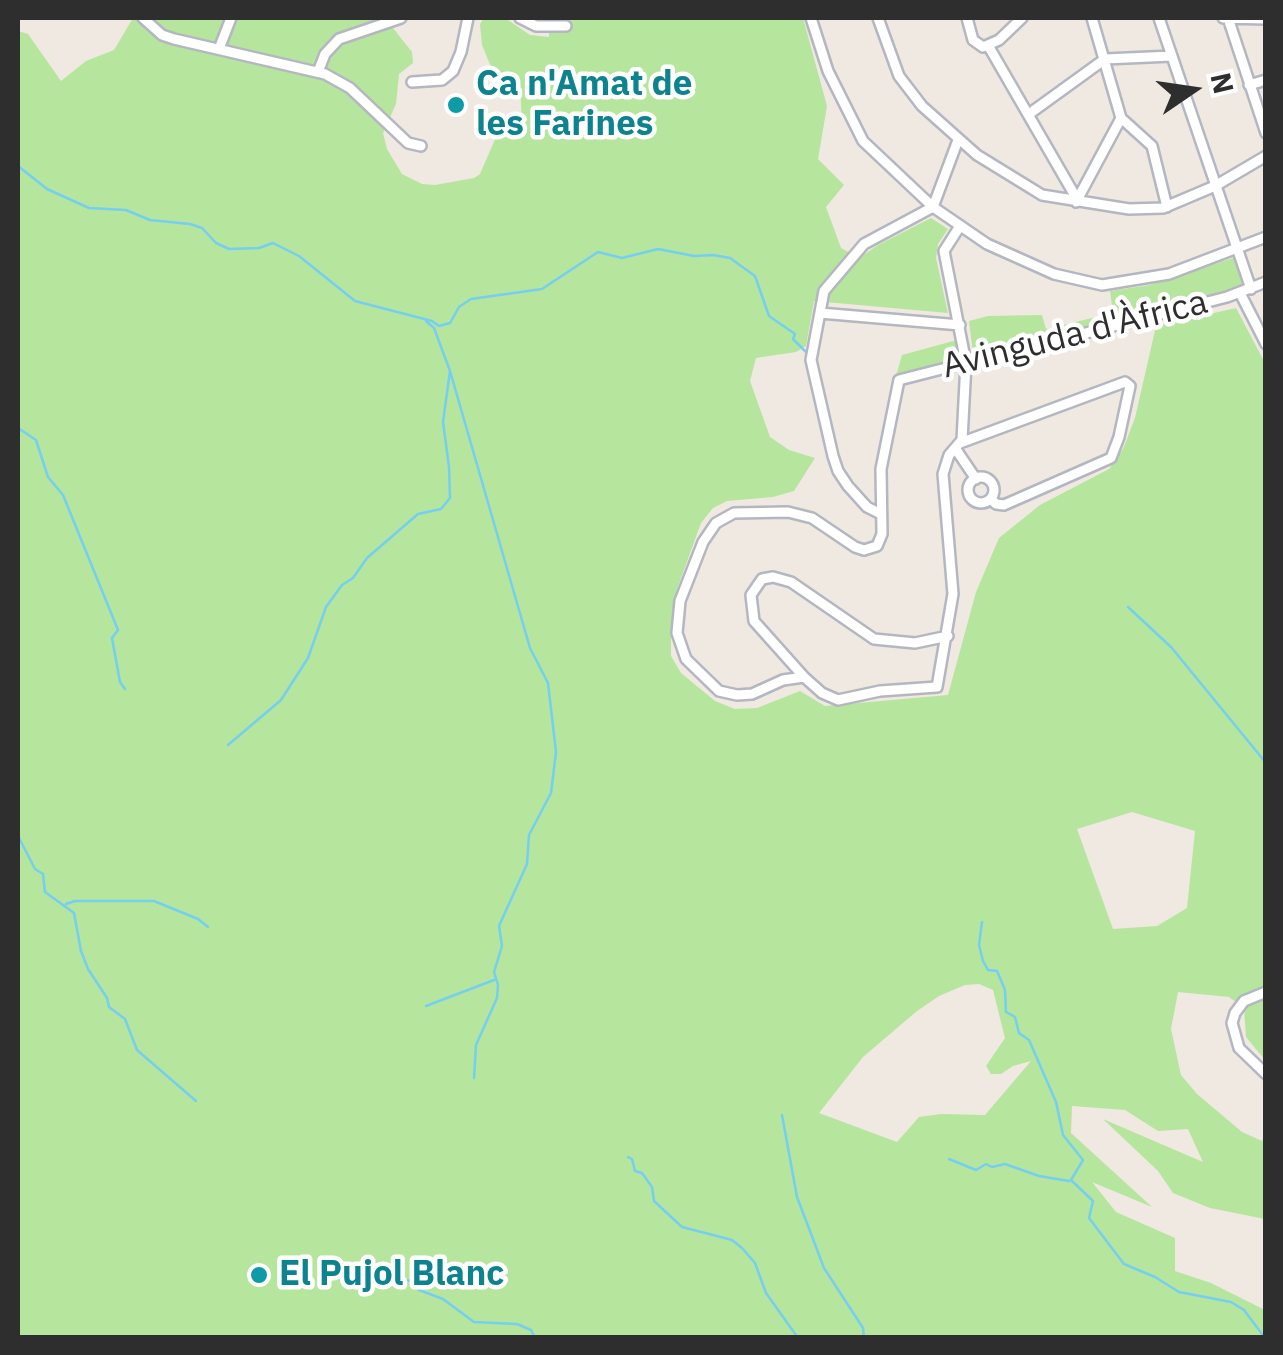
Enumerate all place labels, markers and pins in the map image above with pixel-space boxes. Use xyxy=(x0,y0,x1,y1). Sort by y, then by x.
place label: Ca n'Amat de les Farines xyxy=(476,64,693,146)
marker: Ca n'Amat de les Farines xyxy=(445,94,467,116)
place label: El Pujol Blanc xyxy=(279,1254,504,1296)
marker: El Pujol Blanc xyxy=(248,1264,270,1286)

